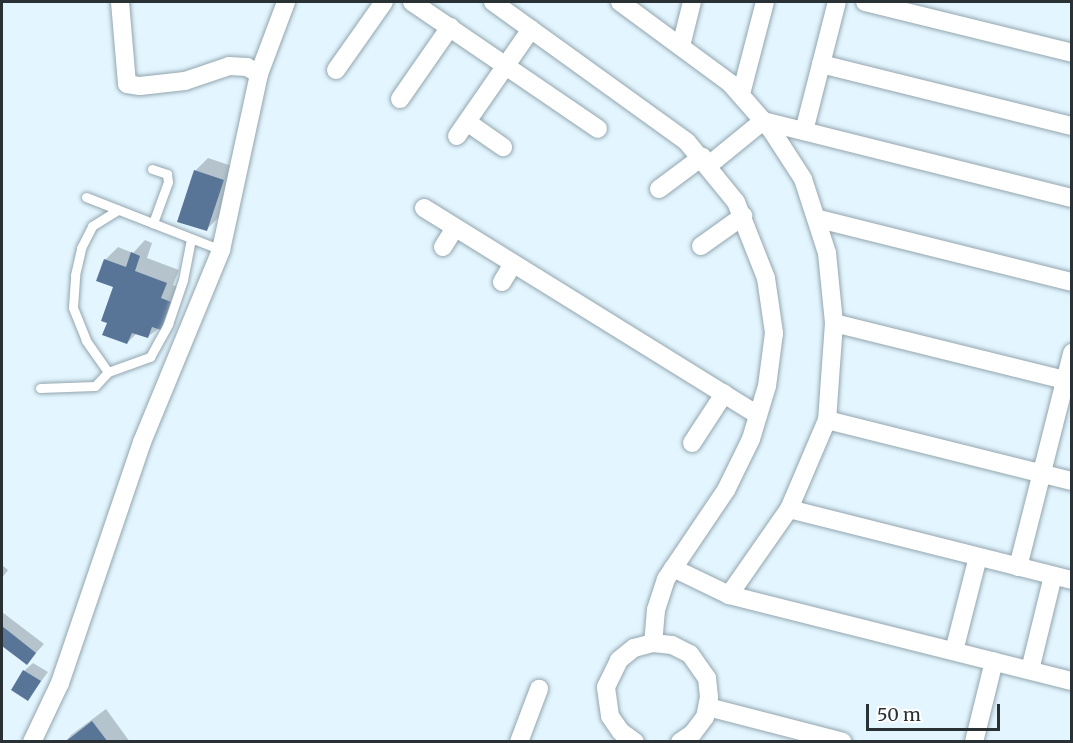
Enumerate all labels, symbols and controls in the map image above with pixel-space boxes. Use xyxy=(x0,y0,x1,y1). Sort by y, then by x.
scale bar xyxy=(869,692,1002,730)
text: 50 m xyxy=(877,703,921,726)

